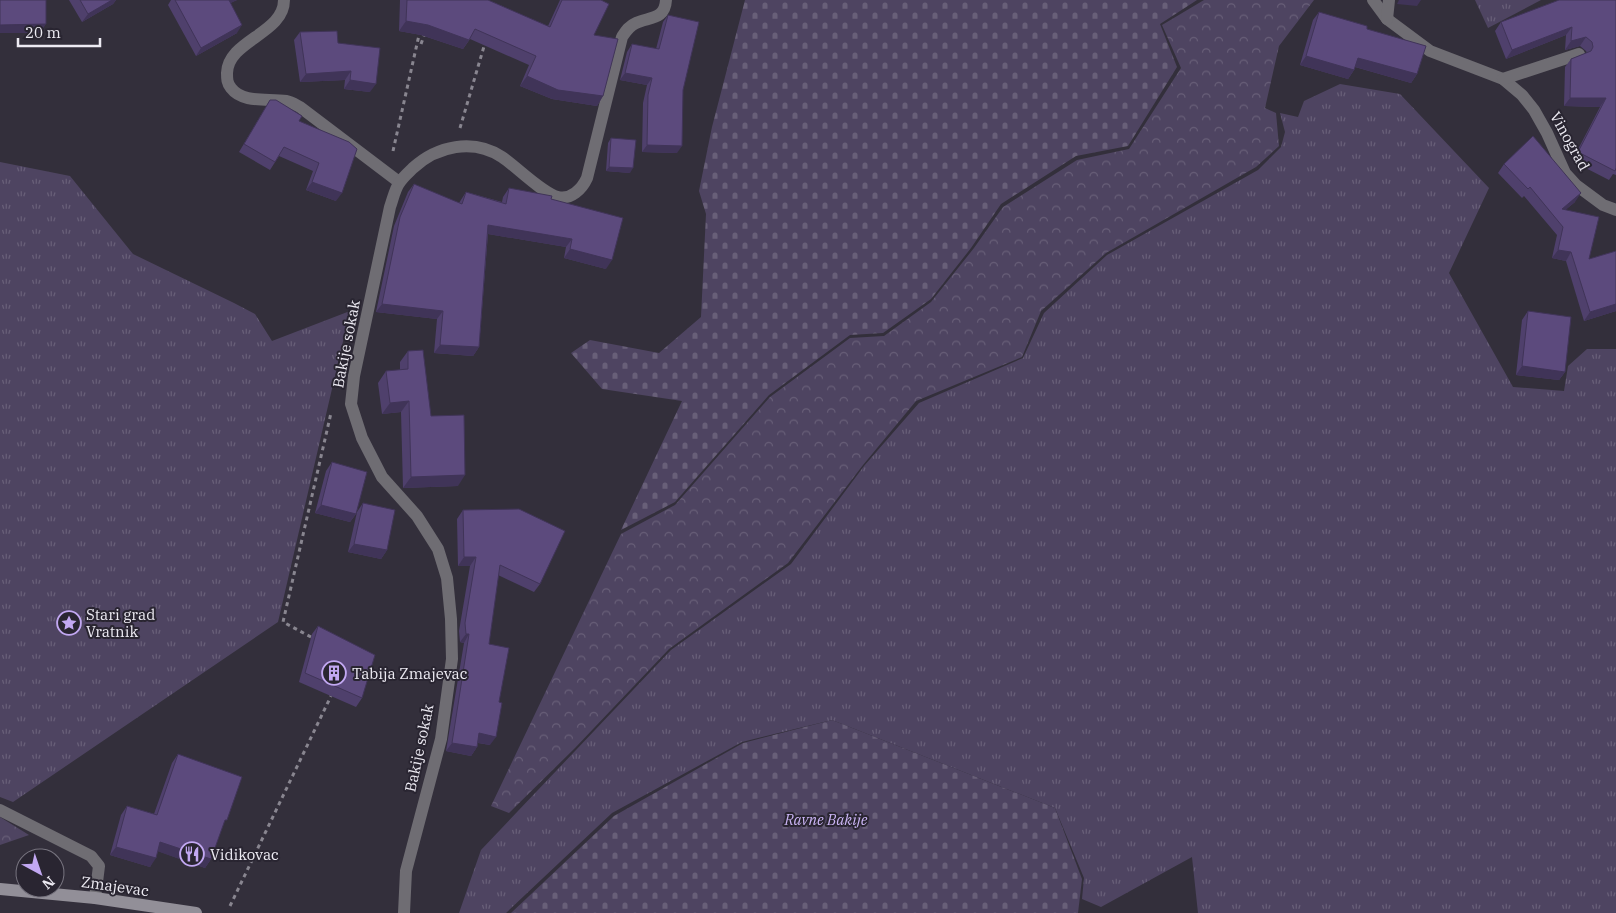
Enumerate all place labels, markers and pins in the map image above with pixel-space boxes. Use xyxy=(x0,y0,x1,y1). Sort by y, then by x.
place label: Stari grad Vratnik xyxy=(86,605,155,641)
place icon: Stari grad Vratnik xyxy=(56,610,82,636)
building icon: Tabija Zmajevac xyxy=(321,660,347,686)
place label: Tabija Zmajevac xyxy=(352,664,468,683)
restaurant icon: Vidikovac xyxy=(179,841,205,867)
place label: Vidikovac xyxy=(210,845,279,864)

